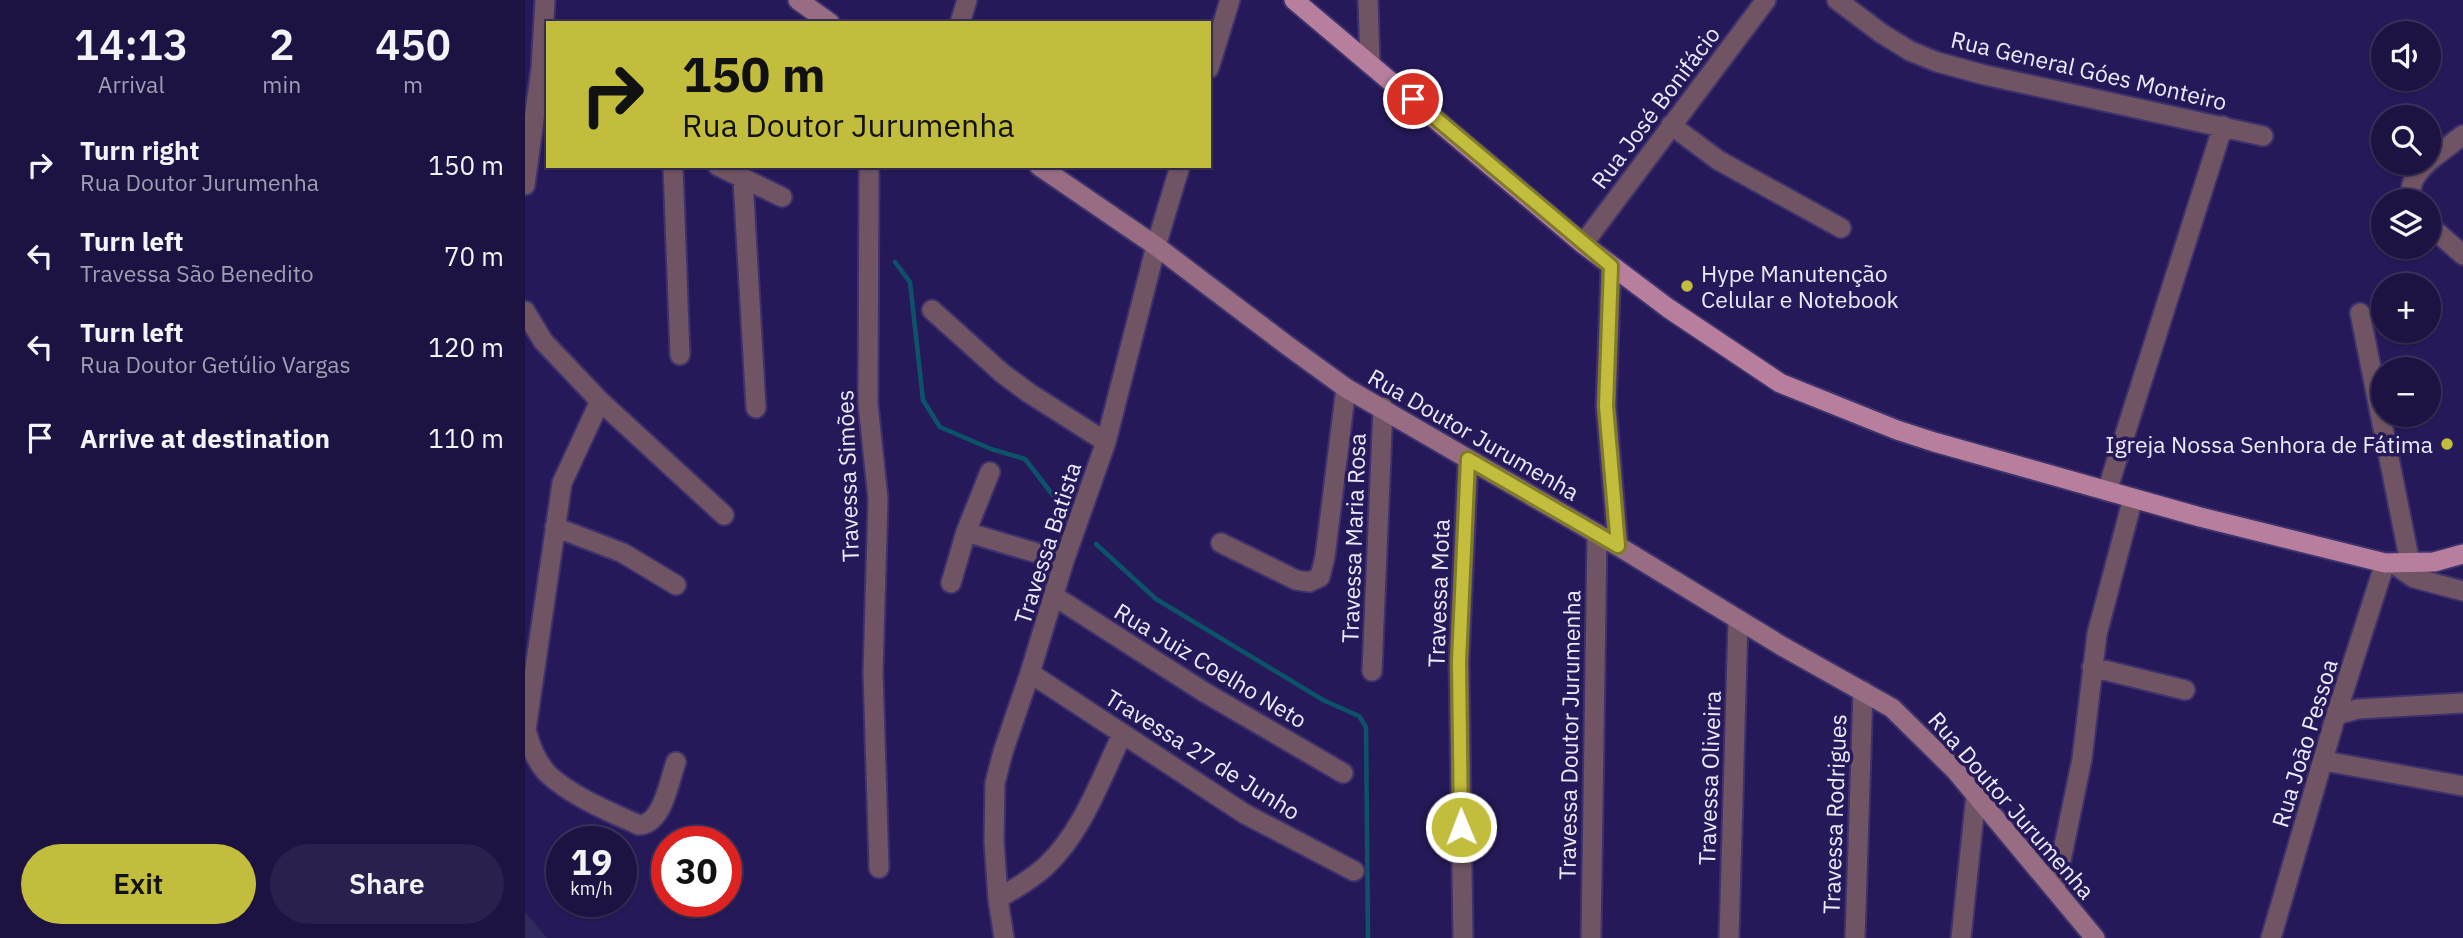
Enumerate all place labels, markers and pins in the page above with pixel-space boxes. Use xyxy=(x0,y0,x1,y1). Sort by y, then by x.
pin xyxy=(1383,69,1443,129)
place label: Hype Manutenção Celular e Notebook xyxy=(1701,258,1899,314)
marker: Hype Manutenção Celular e Notebook xyxy=(1679,278,1695,294)
place label: Igreja Nossa Senhora de Fátima xyxy=(2105,429,2433,459)
marker: Igreja Nossa Senhora de Fátima xyxy=(2439,436,2455,452)

